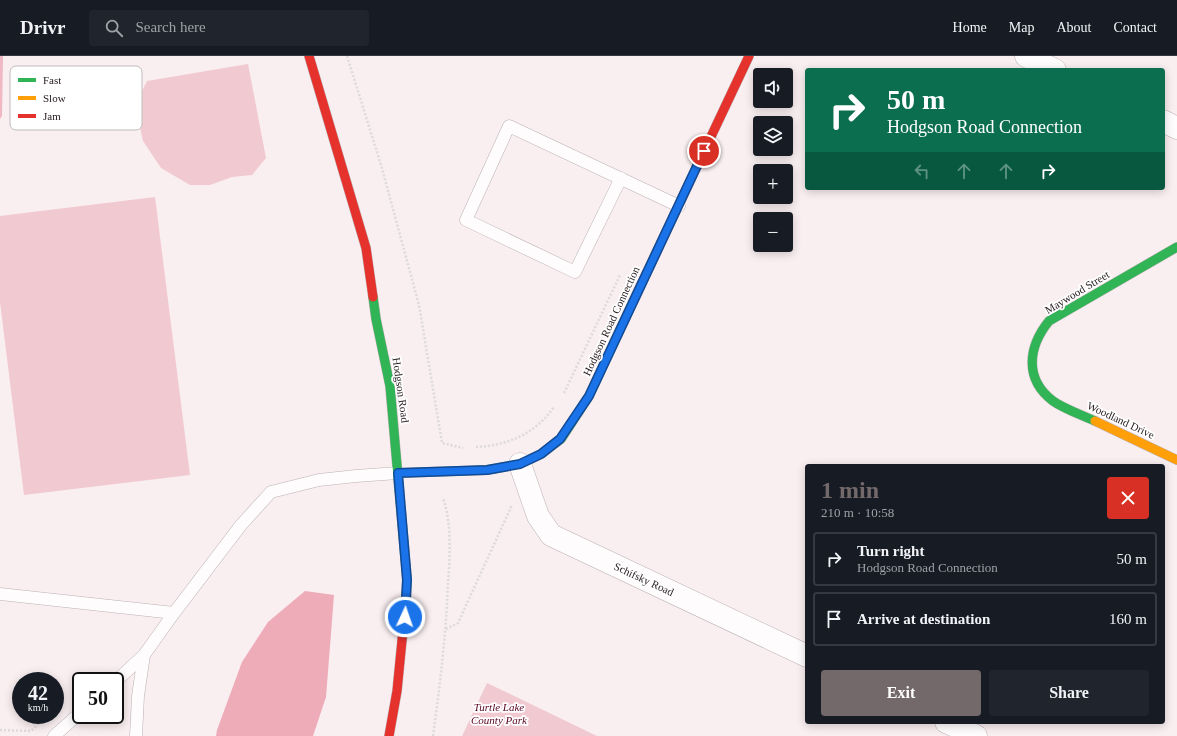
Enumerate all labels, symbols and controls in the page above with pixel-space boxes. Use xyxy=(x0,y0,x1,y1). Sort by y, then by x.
search box xyxy=(89,10,369,46)
text: Drivr xyxy=(20,17,65,38)
icon: search xyxy=(103,17,125,39)
text: Search here xyxy=(135,19,206,35)
text: Home xyxy=(953,20,987,35)
text: Map xyxy=(1009,20,1034,35)
text: About xyxy=(1056,20,1091,35)
text: Contact xyxy=(1113,20,1157,35)
legend xyxy=(10,66,142,130)
map controls xyxy=(753,68,793,252)
button: sound xyxy=(753,68,793,108)
text: Fast xyxy=(43,74,61,86)
icon: right xyxy=(821,84,873,136)
text: 50 m xyxy=(887,84,945,115)
text: Slow xyxy=(43,92,66,104)
text: Jam xyxy=(43,110,61,122)
button: layers xyxy=(753,116,793,156)
text: Hodgson Road Connection xyxy=(887,117,1082,137)
pin xyxy=(687,134,721,168)
icon: arrive xyxy=(693,140,715,162)
icon: left xyxy=(911,160,933,182)
icon: ahead xyxy=(953,160,975,182)
icon: ahead xyxy=(995,160,1017,182)
icon: right xyxy=(1037,160,1059,182)
button: + xyxy=(753,164,793,204)
button: − xyxy=(753,212,793,252)
street label: Hodgson Road Connection xyxy=(580,264,642,378)
street label: Maywood Street xyxy=(1043,268,1111,316)
street label: Hodgson Road xyxy=(390,357,412,424)
street label: Woodland Drive xyxy=(1085,399,1157,441)
text: 1 min xyxy=(821,477,879,503)
button: close xyxy=(1107,477,1149,519)
text: 210 m · 10:58 xyxy=(821,505,894,520)
text: Turn right xyxy=(857,543,924,559)
icon: right xyxy=(823,548,845,570)
text: 50 m xyxy=(1117,551,1147,567)
street label: Schifsky Road xyxy=(612,560,676,598)
text: Hodgson Road Connection xyxy=(857,560,998,575)
position arrow xyxy=(384,596,426,638)
icon: arrive xyxy=(823,608,845,630)
text: Arrive at destination xyxy=(857,611,990,627)
text: 160 m xyxy=(1109,611,1147,627)
button: Exit xyxy=(821,670,981,716)
button: Share xyxy=(989,670,1149,716)
speed limit sign: 50 xyxy=(72,672,124,724)
text: 42 xyxy=(28,682,48,704)
park label: Turtle Lake County Park xyxy=(471,701,528,726)
text: km/h xyxy=(28,702,48,713)

